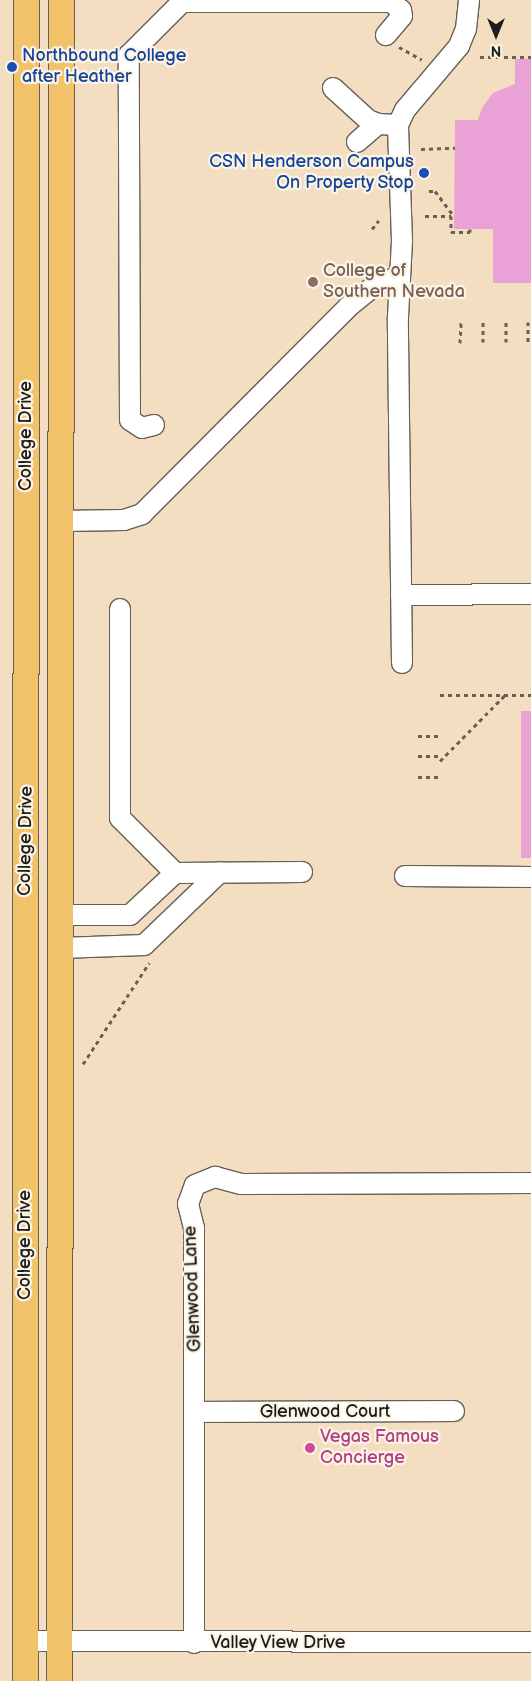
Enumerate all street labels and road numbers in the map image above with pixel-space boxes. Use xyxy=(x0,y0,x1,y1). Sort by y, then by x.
street label: College Drive xyxy=(15,381,37,491)
street label: College Drive xyxy=(14,786,38,896)
street label: College Drive xyxy=(14,1190,36,1300)
street label: Glenwood Lane xyxy=(180,1225,206,1353)
street label: Glenwood Court xyxy=(260,1401,390,1423)
street label: Valley View Drive xyxy=(210,1632,346,1654)

